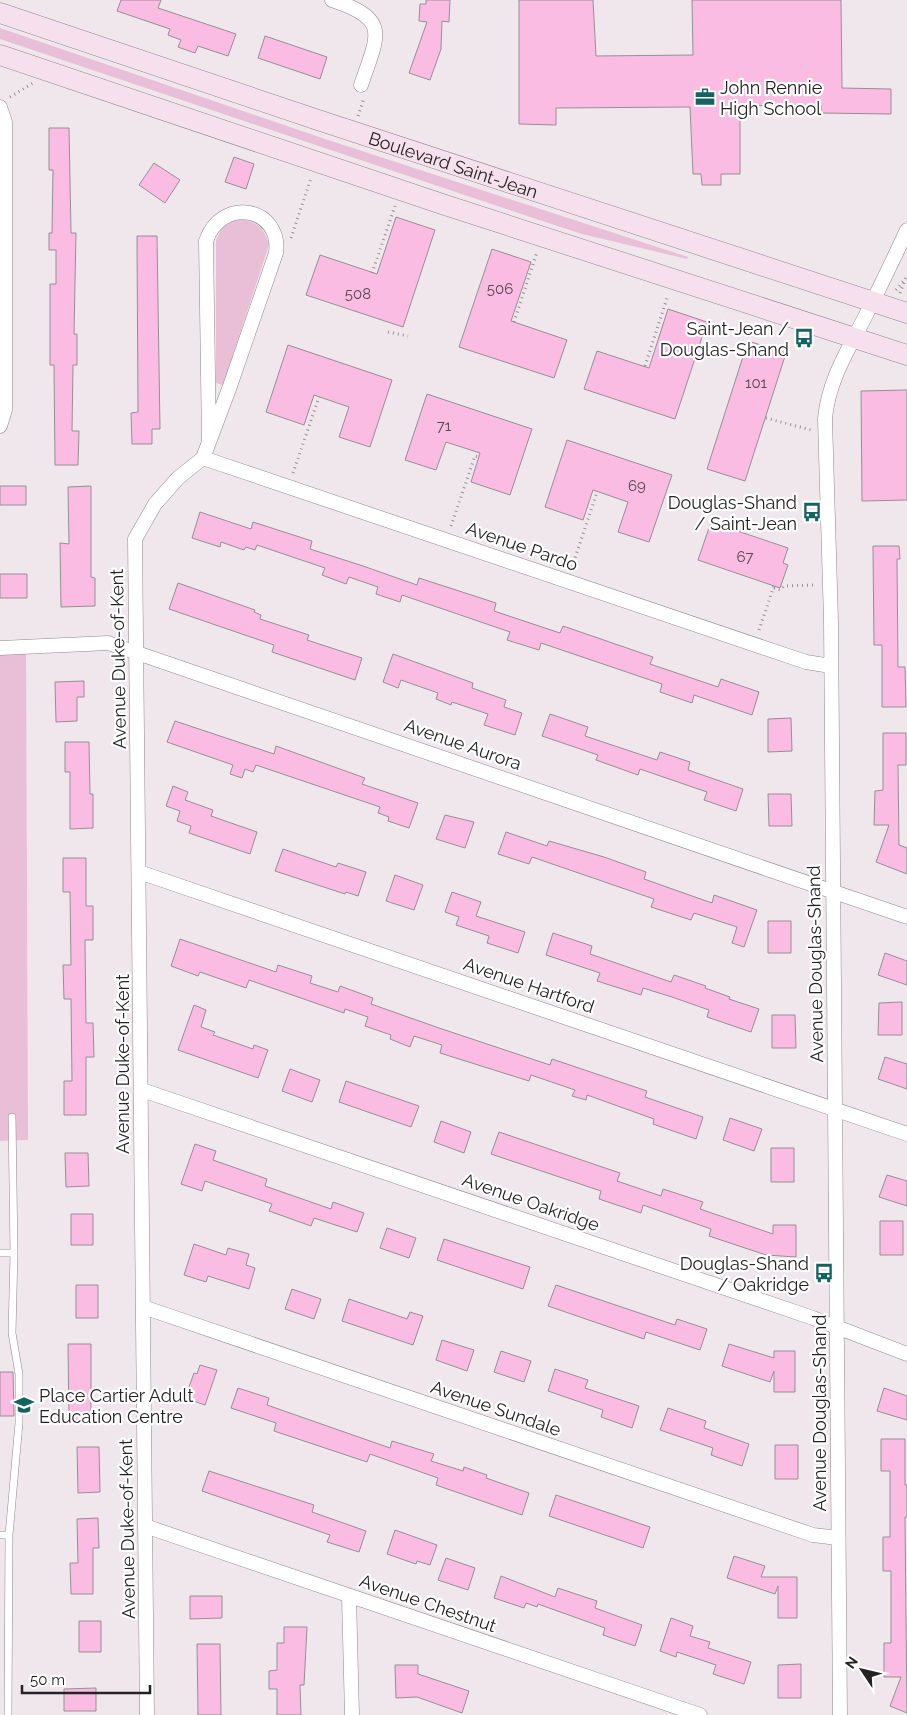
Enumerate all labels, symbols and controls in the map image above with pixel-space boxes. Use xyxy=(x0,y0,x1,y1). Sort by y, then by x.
place label: John Rennie High School xyxy=(720,77,823,119)
office icon: John Rennie High School xyxy=(694,86,716,108)
street label: Boulevard Saint-Jean xyxy=(366,127,541,202)
house number: 506 xyxy=(487,280,513,298)
house number: 508 xyxy=(345,285,371,303)
place label: Saint-Jean / Douglas-Shand xyxy=(660,318,789,360)
bus stop icon: Saint-Jean / Douglas-Shand xyxy=(793,327,815,349)
house number: 101 xyxy=(745,374,768,392)
house number: 71 xyxy=(437,417,452,435)
house number: 69 xyxy=(628,477,646,495)
place label: Douglas-Shand / Saint-Jean xyxy=(668,492,797,534)
bus stop icon: Douglas-Shand / Saint-Jean xyxy=(801,501,823,523)
street label: Avenue Pardo xyxy=(463,517,581,575)
house number: 67 xyxy=(736,548,754,566)
street label: Avenue Duke-of-Kent xyxy=(106,569,130,749)
street label: Avenue Aurora xyxy=(402,714,524,774)
street label: Avenue Douglas-Shand xyxy=(803,865,827,1063)
street label: Avenue Hartford xyxy=(461,953,597,1017)
street label: Avenue Duke-of-Kent xyxy=(112,974,133,1154)
street label: Avenue Oakridge xyxy=(460,1169,603,1235)
place label: Douglas-Shand / Oakridge xyxy=(680,1253,809,1295)
bus stop icon: Douglas-Shand / Oakridge xyxy=(813,1262,835,1284)
street label: Avenue Douglas-Shand xyxy=(809,1314,830,1512)
street label: Avenue Sundale xyxy=(428,1376,564,1440)
place label: Place Cartier Adult Education Centre xyxy=(39,1385,194,1427)
school or university icon: Place Cartier Adult Education Centre xyxy=(13,1394,35,1416)
street label: Avenue Duke-of-Kent xyxy=(115,1439,139,1619)
street label: Avenue Chestnut xyxy=(357,1570,499,1636)
north arrow xyxy=(837,1645,887,1695)
text: N xyxy=(842,1654,861,1672)
scale bar xyxy=(22,1662,150,1694)
text: 50 m xyxy=(30,1671,65,1689)

